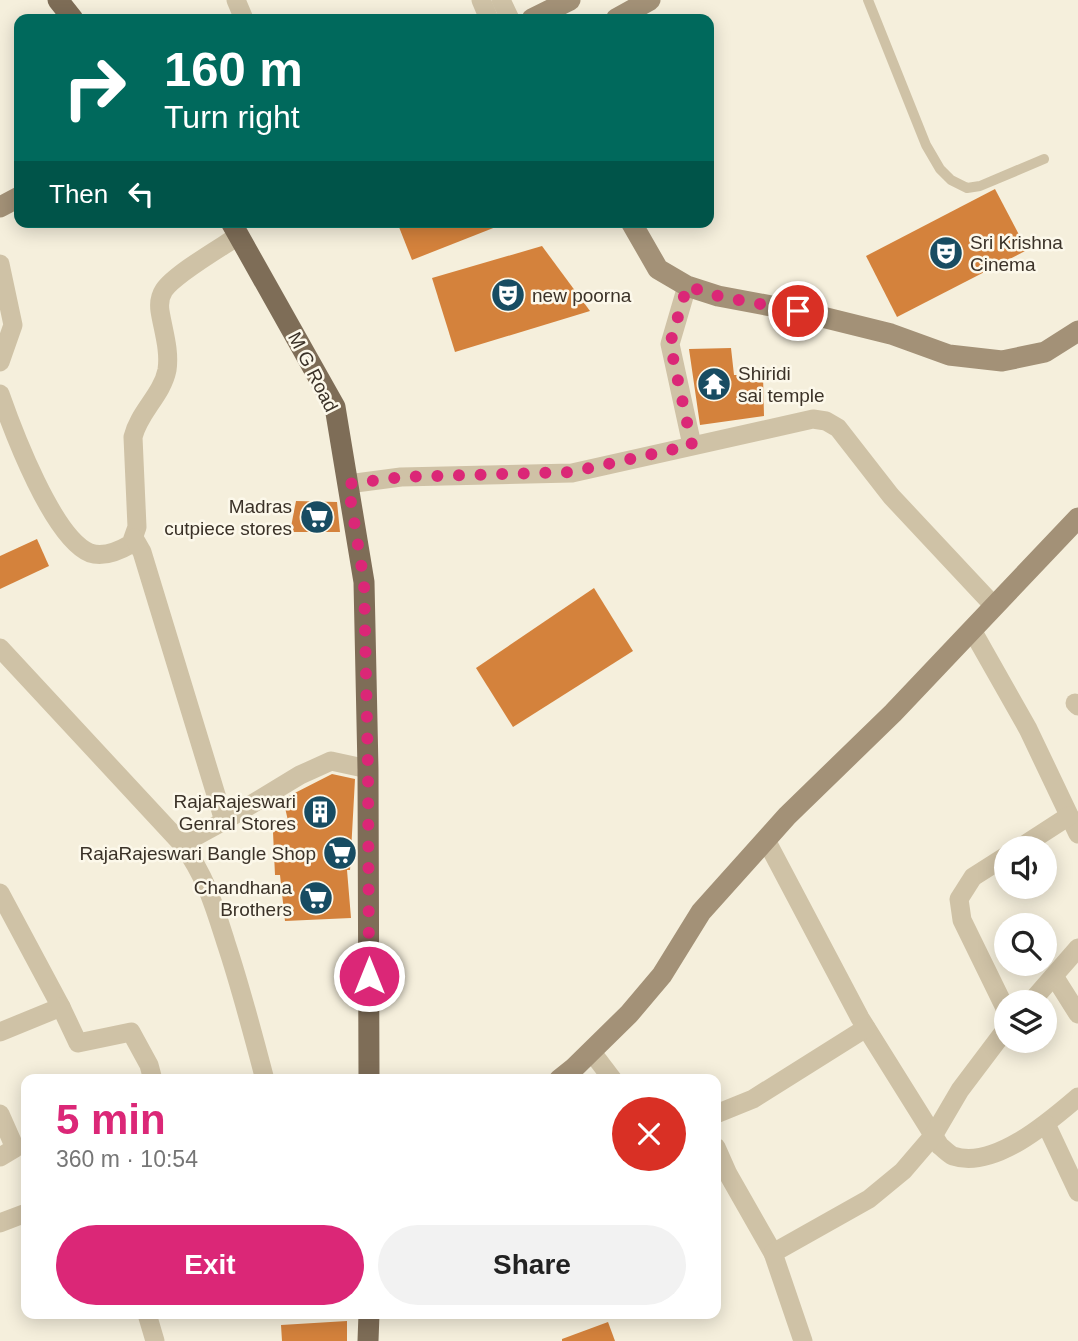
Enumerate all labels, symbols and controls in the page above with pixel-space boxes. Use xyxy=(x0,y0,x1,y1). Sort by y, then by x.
icon: right xyxy=(49,42,140,133)
text: 160 m xyxy=(164,42,303,96)
text: Turn right xyxy=(164,99,300,135)
icon: left xyxy=(122,175,160,213)
text: Then xyxy=(49,179,108,209)
place label: Sri Krishna Cinema xyxy=(970,232,1063,275)
theatre icon: Sri Krishna Cinema xyxy=(927,234,965,272)
theatre icon: new poorna xyxy=(489,276,527,314)
pin xyxy=(768,281,828,341)
place label: new poorna xyxy=(532,285,632,306)
icon: arrive xyxy=(779,292,817,330)
street label: M G Road xyxy=(284,329,342,415)
place label: Shiridi sai temple xyxy=(738,363,825,406)
temple icon: Shiridi sai temple xyxy=(695,365,733,403)
place label: Madras cutpiece stores xyxy=(164,496,292,539)
supermarket icon: Madras cutpiece stores xyxy=(298,498,336,536)
place label: RajaRajeswari Genral Stores xyxy=(174,791,296,834)
building icon: RajaRajeswari Genral Stores xyxy=(301,793,339,831)
supermarket icon: RajaRajeswari Bangle Shop xyxy=(321,834,359,872)
map controls xyxy=(994,836,1057,1053)
button: sound xyxy=(994,836,1057,899)
place label: RajaRajeswari Bangle Shop xyxy=(79,843,316,864)
place label: Chandhana Brothers xyxy=(194,877,292,920)
supermarket icon: Chandhana Brothers xyxy=(297,879,335,917)
button: search xyxy=(994,913,1057,976)
position arrow xyxy=(332,939,406,1013)
button: layers xyxy=(994,990,1057,1053)
text: 5 min xyxy=(56,1096,166,1143)
button: close xyxy=(612,1097,686,1171)
text: 360 m · 10:54 xyxy=(56,1146,198,1172)
button: Exit xyxy=(56,1225,364,1305)
button: Share xyxy=(378,1225,686,1305)

